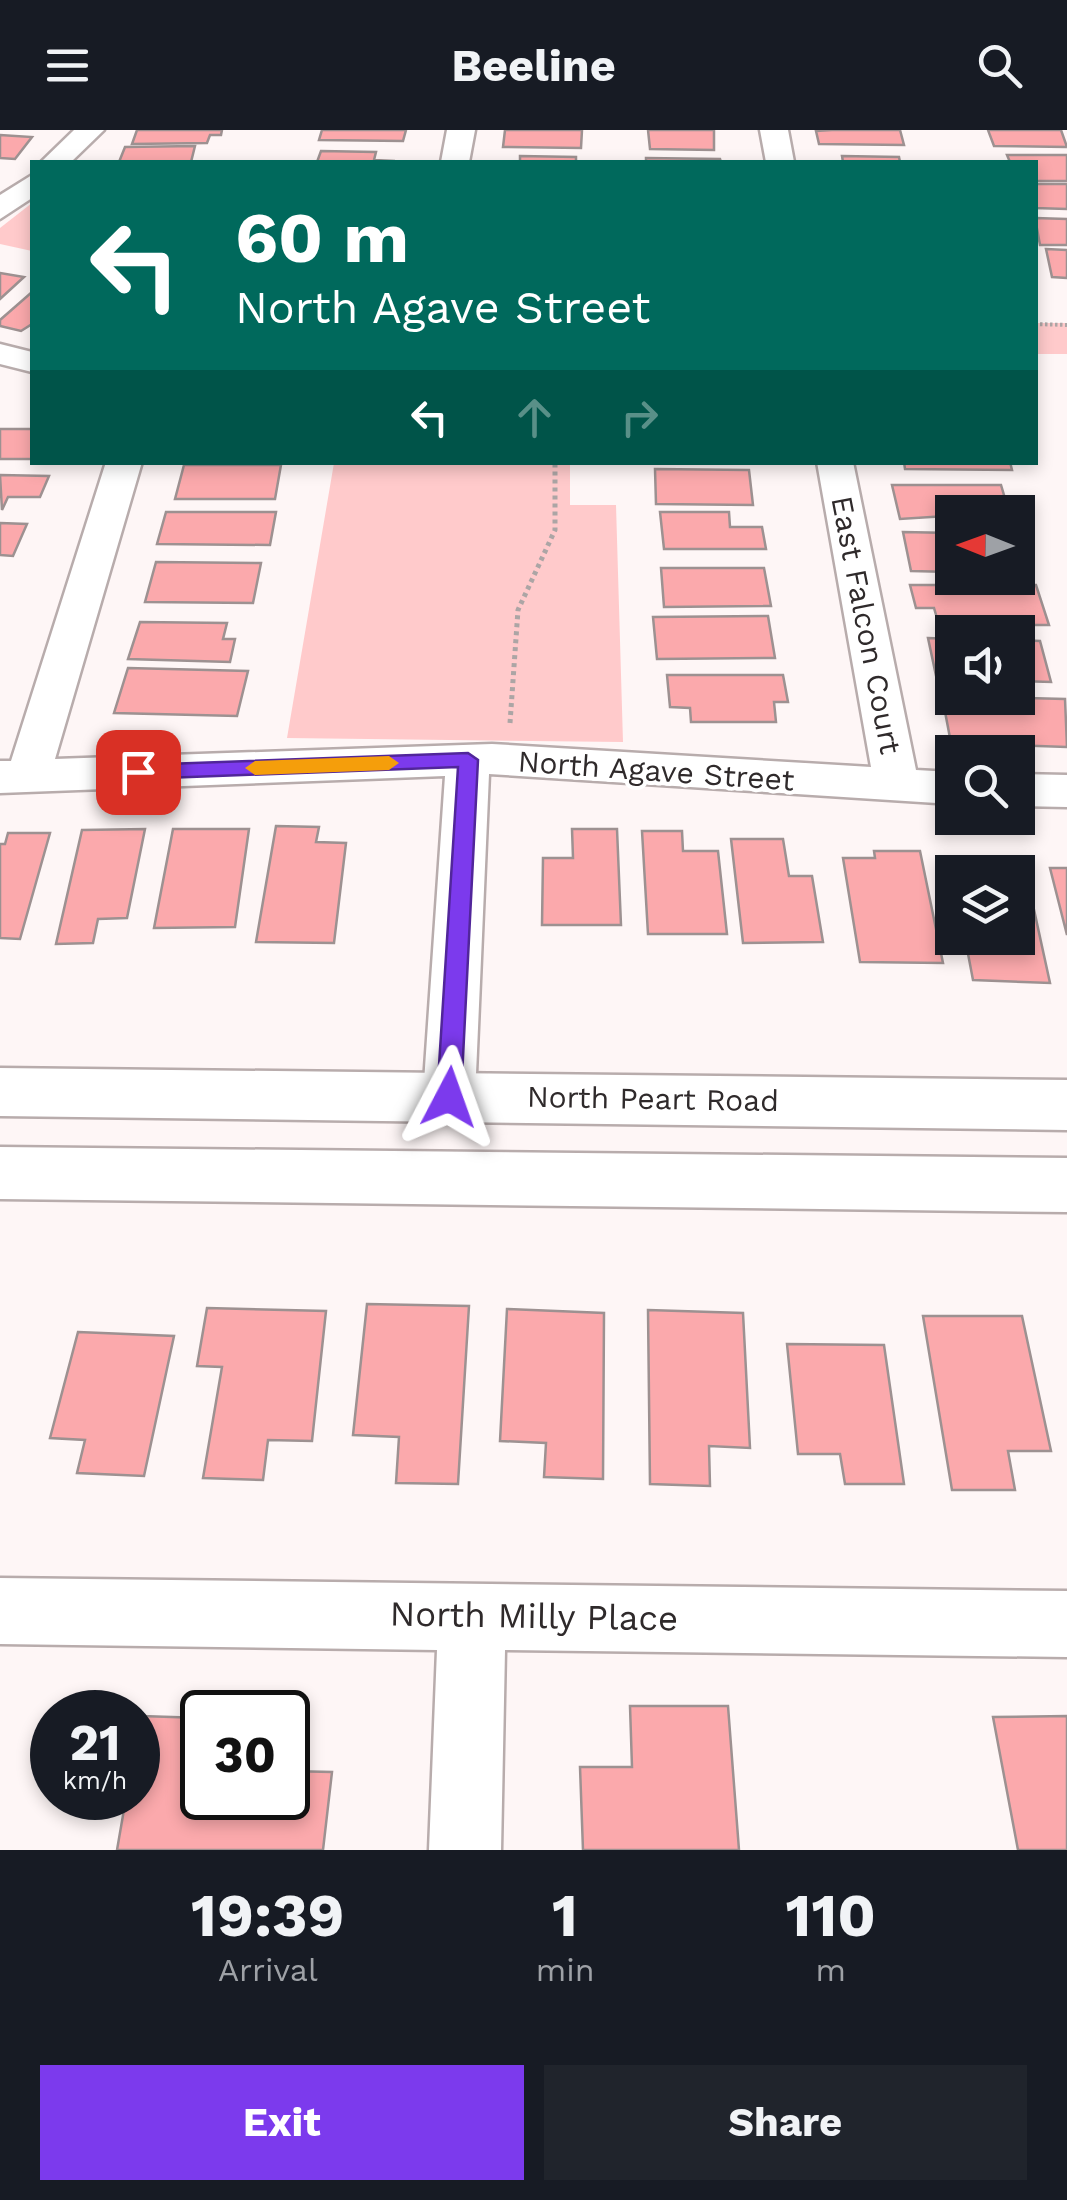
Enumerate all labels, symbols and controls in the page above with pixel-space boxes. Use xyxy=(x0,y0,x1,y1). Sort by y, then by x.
icon: menu xyxy=(40,38,95,93)
icon: search xyxy=(972,38,1027,93)
text: Beeline xyxy=(451,39,616,92)
text: 60 m xyxy=(235,197,409,279)
icon: left xyxy=(70,200,200,330)
text: North Agave Street xyxy=(235,281,650,334)
icon: left xyxy=(402,390,457,445)
icon: ahead xyxy=(507,390,562,445)
icon: right xyxy=(612,390,667,445)
street label: East Falcon Court xyxy=(824,493,909,757)
north arrow xyxy=(935,495,1035,595)
map controls xyxy=(935,495,1035,955)
button: sound xyxy=(935,615,1035,715)
pin xyxy=(96,730,181,815)
button: search xyxy=(935,735,1035,835)
street label: North Agave Street xyxy=(517,743,796,798)
icon: arrive xyxy=(111,745,166,800)
button: layers xyxy=(935,855,1035,955)
position arrow xyxy=(397,1045,501,1149)
street label: North Peart Road xyxy=(527,1079,779,1118)
street label: North Milly Place xyxy=(389,1592,679,1640)
speed limit sign: 30 xyxy=(180,1690,310,1820)
text: 21 xyxy=(69,1713,121,1772)
text: km/h xyxy=(63,1766,127,1795)
text: 19:39 xyxy=(191,1880,345,1951)
text: 1 xyxy=(552,1880,578,1951)
text: 110 xyxy=(786,1880,876,1951)
text: Arrival xyxy=(218,1951,318,1989)
text: min xyxy=(536,1951,594,1989)
text: m xyxy=(815,1951,846,1989)
button: Exit xyxy=(40,2065,524,2180)
button: Share xyxy=(544,2065,1027,2180)

